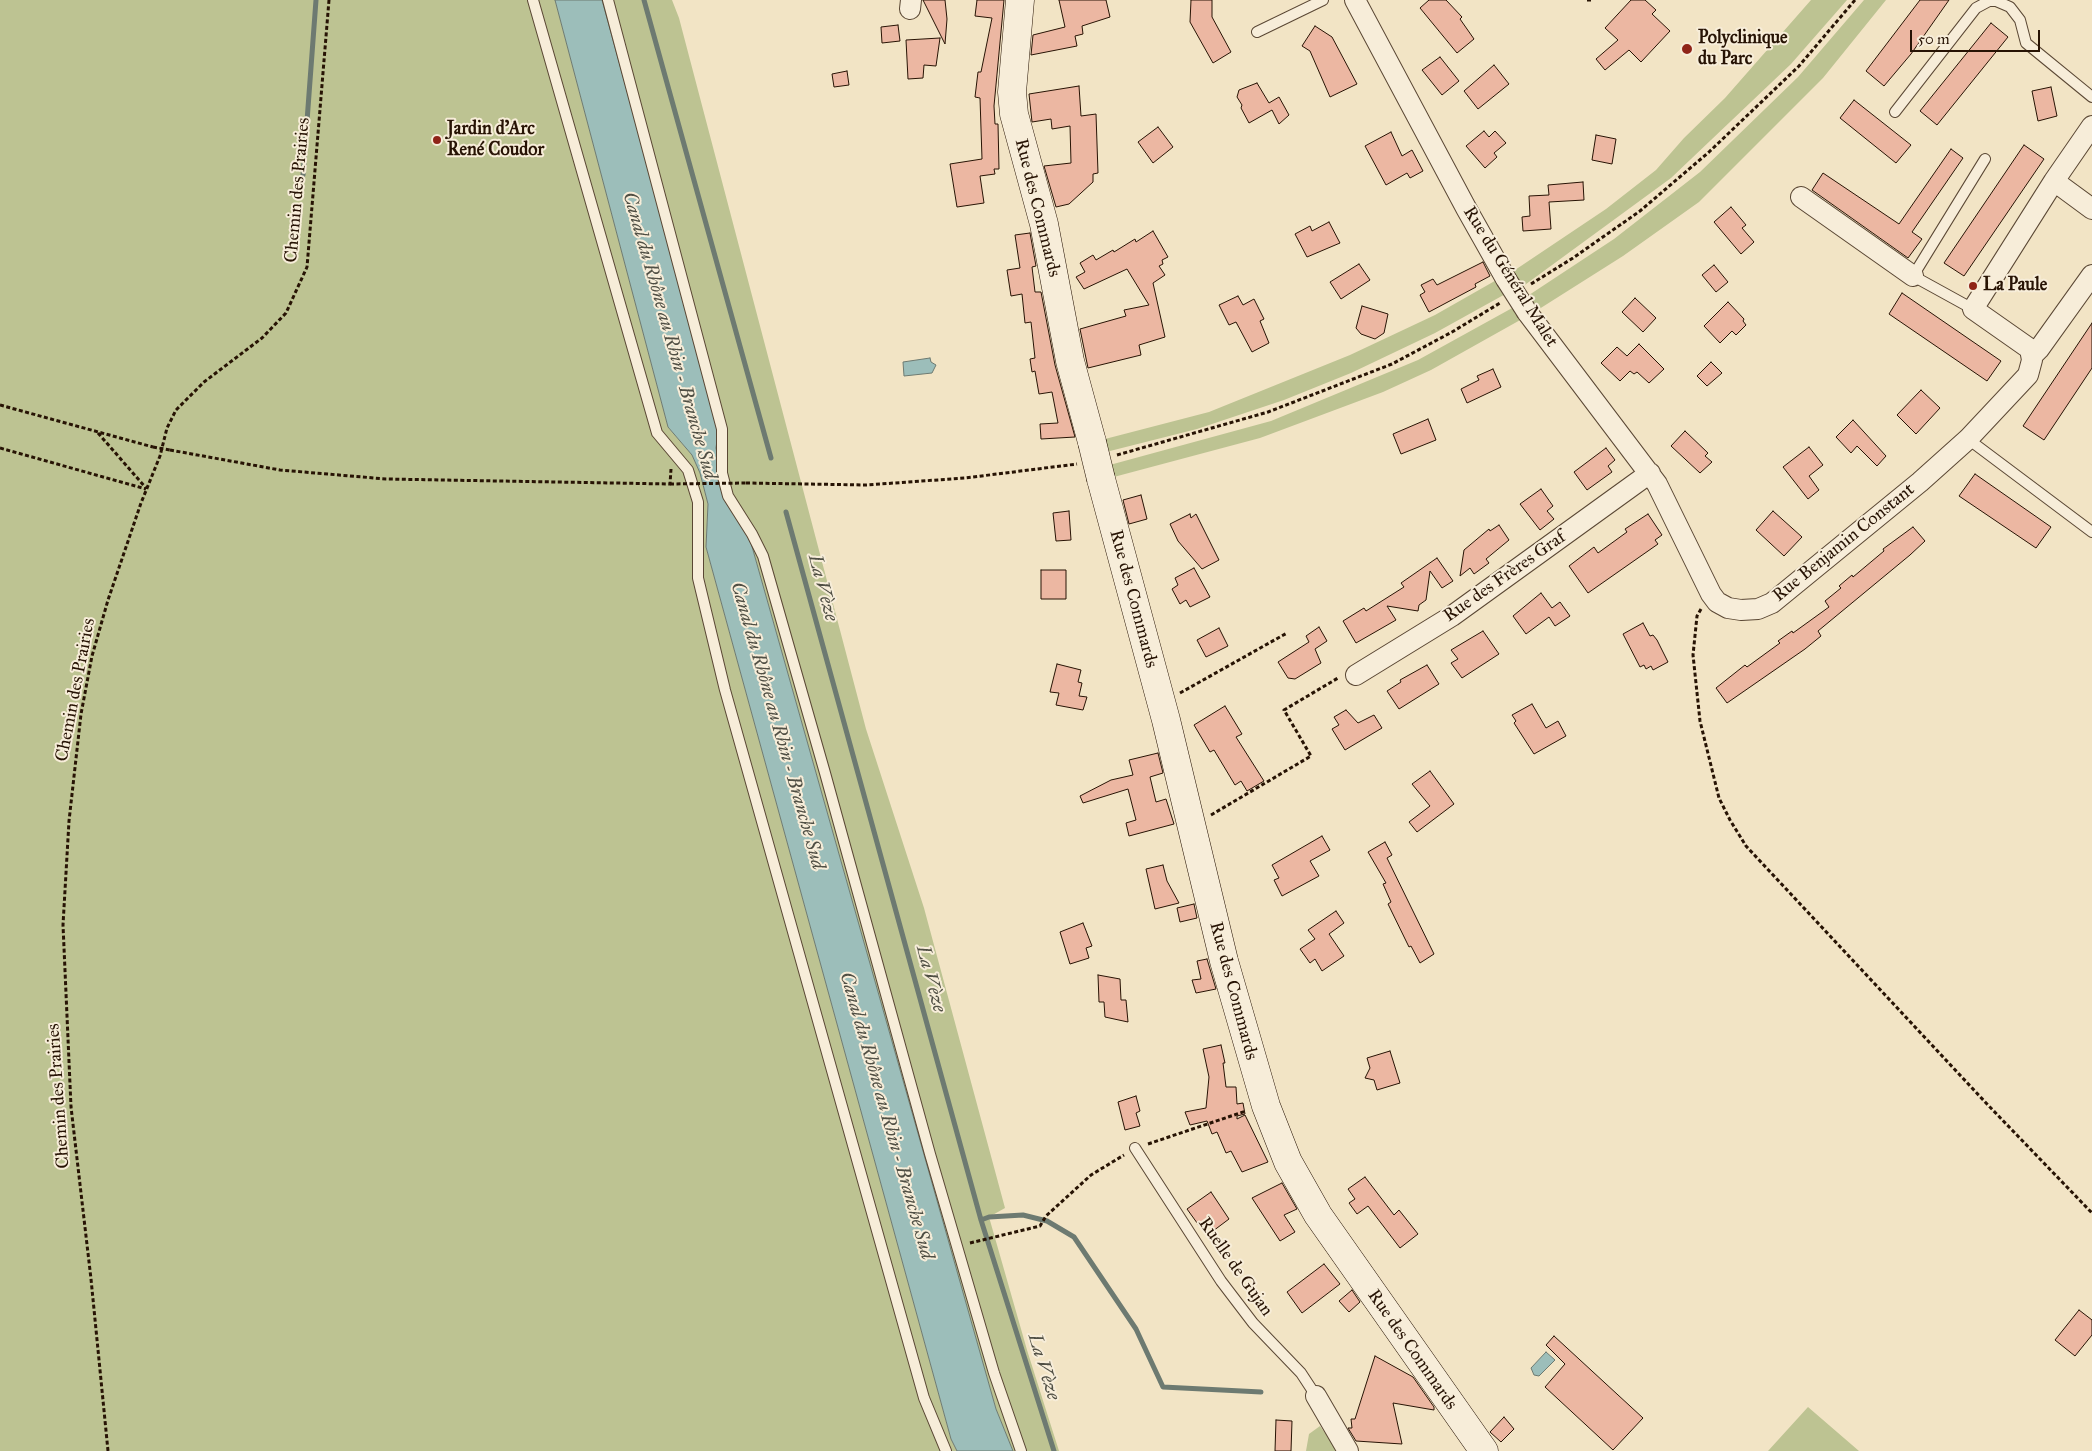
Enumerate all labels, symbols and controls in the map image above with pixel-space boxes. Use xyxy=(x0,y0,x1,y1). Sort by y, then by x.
scale bar xyxy=(1912,20,2042,52)
place label: Polyclinique du Parc xyxy=(1698,28,1788,70)
text: 50 m xyxy=(1918,30,1950,48)
marker: Polyclinique du Parc xyxy=(1680,42,1694,56)
street label: Chemin des Prairies xyxy=(281,117,315,263)
place label: Jardin d'Arc René Coudor xyxy=(447,119,544,162)
marker: Jardin d'Arc René Coudor xyxy=(431,134,443,146)
street label: Rue des Commards xyxy=(1009,137,1065,279)
water label: Canal du Rhône au Rhin - Branche Sud xyxy=(617,190,721,482)
street label: Rue du Général Malet xyxy=(1458,203,1562,351)
place label: La Paule xyxy=(1983,275,2047,297)
marker: La Paule xyxy=(1967,280,1979,292)
street label: Rue Benjamin Constant xyxy=(1769,479,1919,607)
street label: Rue des Frères Graf xyxy=(1440,527,1570,627)
street label: Rue des Commards xyxy=(1104,528,1162,670)
water label: La Vèze xyxy=(802,552,842,624)
water label: Canal du Rhône au Rhin - Branche Sud xyxy=(725,580,829,872)
street label: Chemin des Prairies xyxy=(52,616,100,764)
street label: Rue des Commards xyxy=(1204,920,1262,1062)
water label: La Vèze xyxy=(910,943,950,1015)
water label: Canal du Rhône au Rhin - Branche Sud xyxy=(834,970,938,1262)
street label: Chemin des Prairies xyxy=(43,1023,75,1169)
street label: Ruelle de Gujan xyxy=(1193,1213,1277,1321)
street label: Rue des Commards xyxy=(1362,1286,1462,1414)
water label: La Vèze xyxy=(1022,1331,1064,1403)

